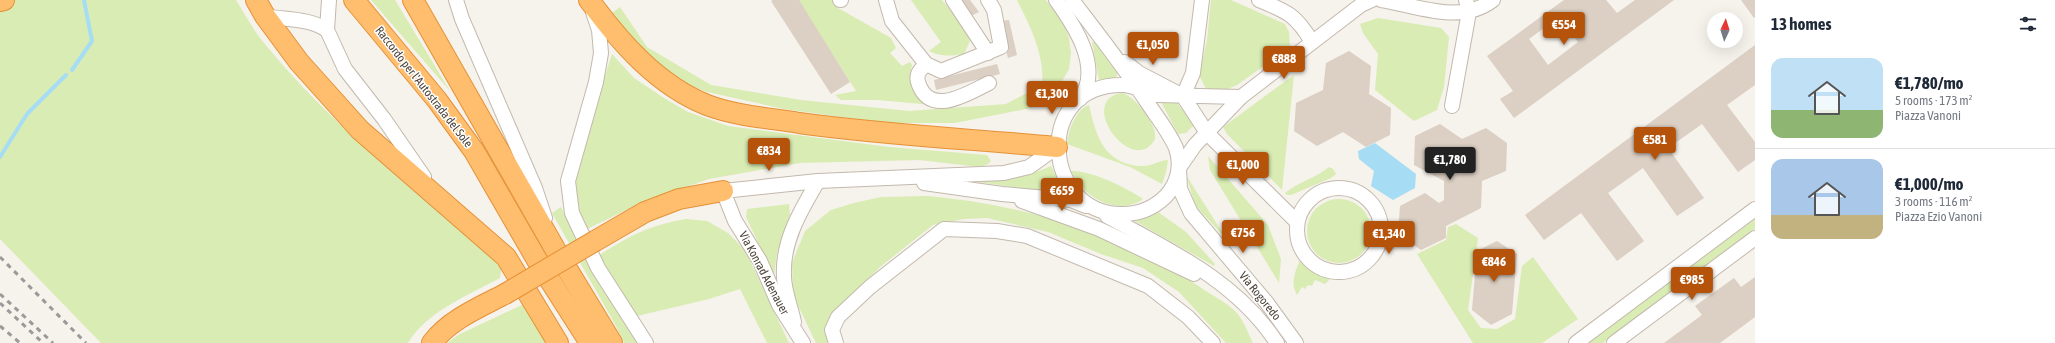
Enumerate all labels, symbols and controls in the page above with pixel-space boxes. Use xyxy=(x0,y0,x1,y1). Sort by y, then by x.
pin: €554 xyxy=(1540,12,1588,46)
north arrow xyxy=(1707,12,1743,48)
map controls xyxy=(1707,12,1743,48)
icon: filters xyxy=(2017,13,2039,35)
text: 13 homes xyxy=(1771,14,1832,34)
text: €554 xyxy=(1552,17,1576,32)
street label: Raccordo per l'Autostrada del Sole xyxy=(373,24,475,150)
pin: €1,050 xyxy=(1120,32,1186,66)
text: €1,050 xyxy=(1137,37,1169,52)
pin: €888 xyxy=(1260,46,1308,80)
text: €888 xyxy=(1272,51,1296,66)
text: €1,780/mo xyxy=(1895,73,1964,93)
icon: home xyxy=(1803,74,1851,122)
pin: €1,300 xyxy=(1019,81,1085,115)
text: €1,300 xyxy=(1036,86,1068,101)
text: 5 rooms · 173 m² xyxy=(1895,93,1972,108)
text: Piazza Vanoni xyxy=(1895,108,1961,123)
pin: €581 xyxy=(1631,127,1679,161)
text: €581 xyxy=(1643,132,1667,147)
pin: €834 xyxy=(745,138,793,172)
text: €834 xyxy=(757,143,781,158)
pin: €1,780 xyxy=(1417,147,1483,181)
pin: €1,000 xyxy=(1210,152,1276,186)
text: €1,780 xyxy=(1434,152,1466,167)
text: €1,000 xyxy=(1227,157,1259,172)
text: €1,000/mo xyxy=(1895,174,1964,194)
icon: home xyxy=(1803,175,1851,223)
pin: €659 xyxy=(1038,178,1086,212)
text: €659 xyxy=(1050,183,1074,198)
text: 3 rooms · 116 m² xyxy=(1895,194,1972,209)
text: Piazza Ezio Vanoni xyxy=(1895,209,1982,224)
pin: €756 xyxy=(1219,220,1267,254)
pin: €1,340 xyxy=(1356,221,1422,255)
text: €756 xyxy=(1231,225,1255,240)
text: €1,340 xyxy=(1373,226,1405,241)
street label: Via Konrad Adenauer xyxy=(736,229,792,317)
pin: €846 xyxy=(1470,249,1518,283)
text: €846 xyxy=(1482,254,1506,269)
pin: €985 xyxy=(1668,267,1716,301)
street label: Via Rogoredo xyxy=(1236,269,1284,323)
text: €985 xyxy=(1680,272,1704,287)

